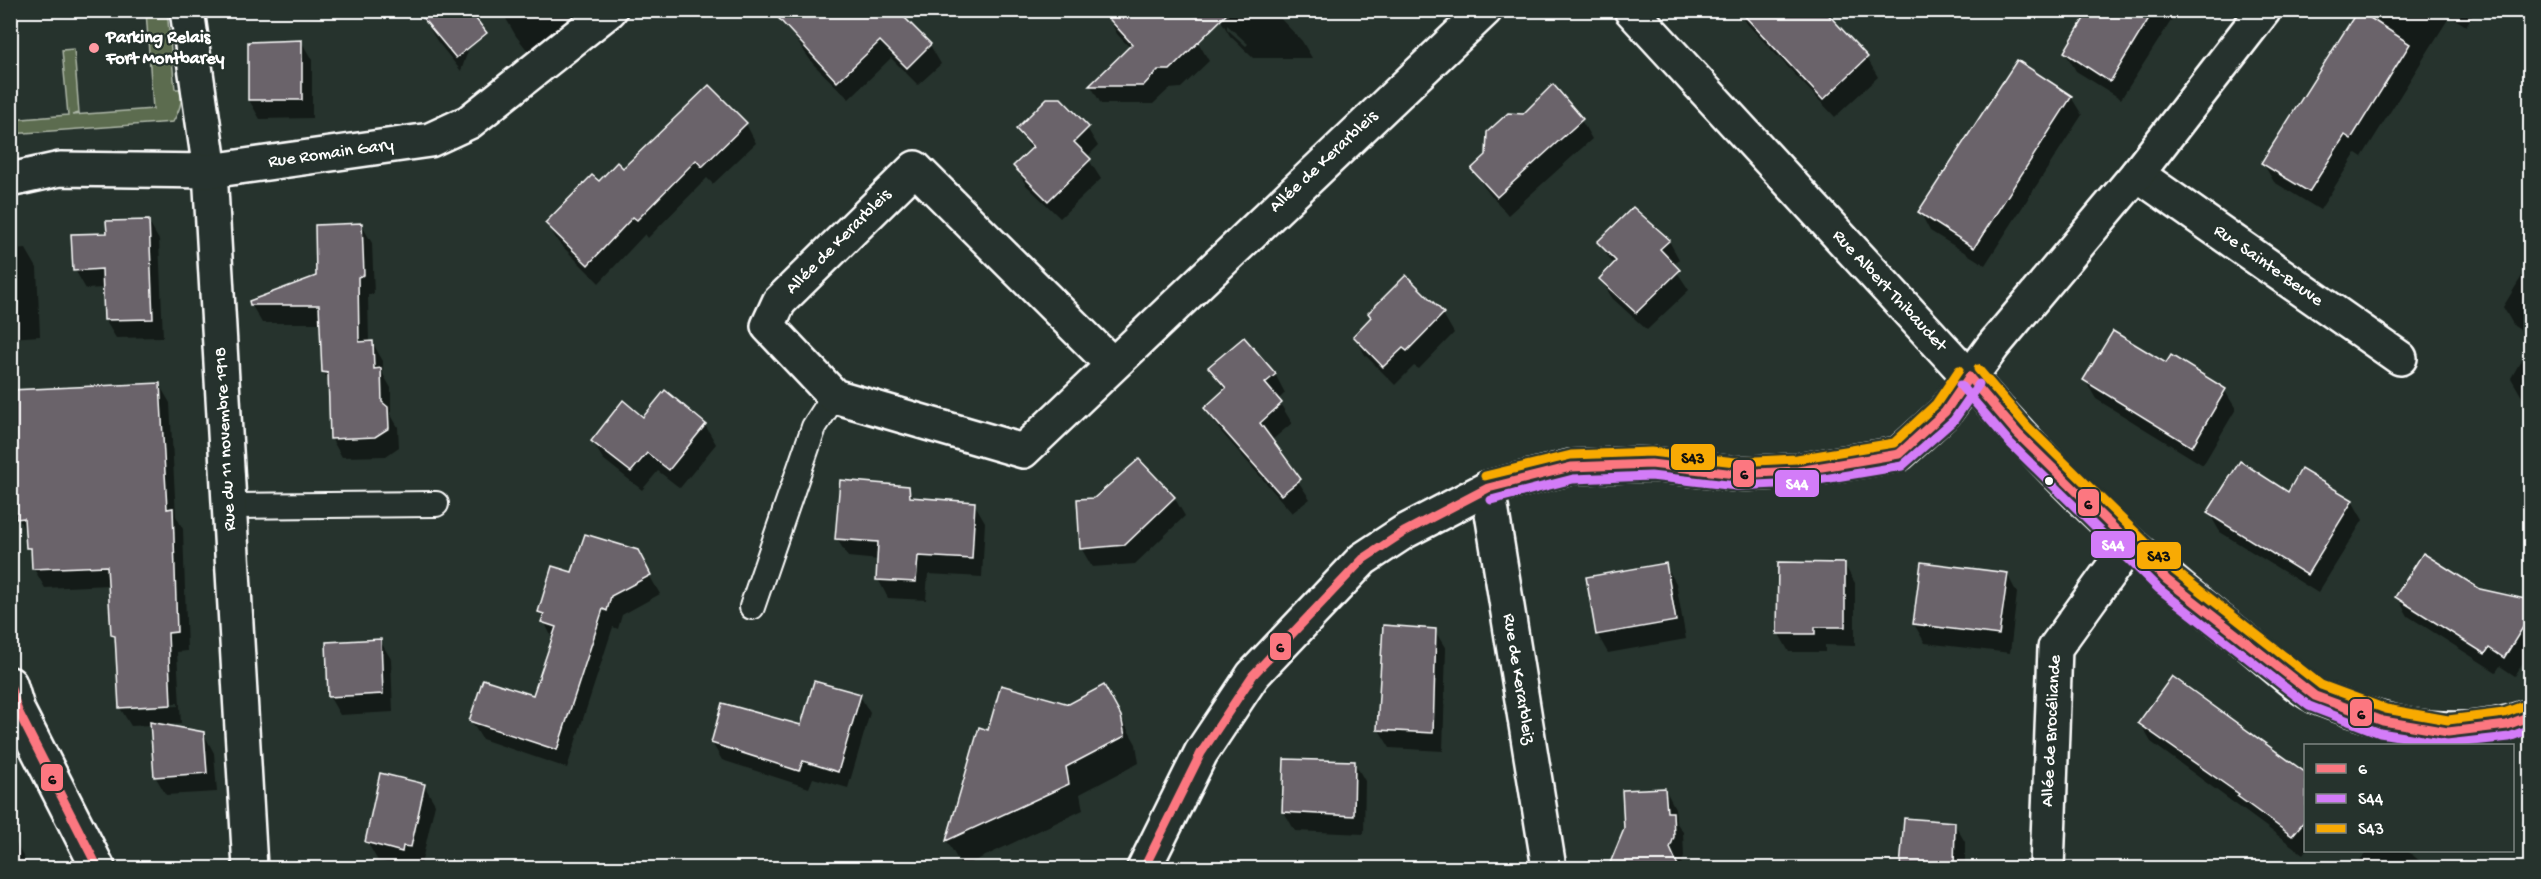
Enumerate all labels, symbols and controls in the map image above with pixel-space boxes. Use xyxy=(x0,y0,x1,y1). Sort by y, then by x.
place label: Parking Relais Fort Montbarey xyxy=(105,28,224,70)
marker: Parking Relais Fort Montbarey xyxy=(87,41,101,55)
street label: Allée de Kerarbleis xyxy=(1265,105,1384,218)
street label: Rue Romain Gary xyxy=(267,135,395,173)
street label: Allée de Kerarbleis xyxy=(782,184,897,299)
street label: Rue Sainte-Beuve xyxy=(2209,220,2327,312)
street label: Rue Albert Thibaudet xyxy=(1827,226,1952,357)
street label: Rue du 11 novembre 1918 xyxy=(211,346,241,532)
line badge: S43 xyxy=(1670,443,1716,471)
text: S43 xyxy=(1681,451,1705,470)
line badge: 6 xyxy=(1732,459,1755,488)
text: 6 xyxy=(1740,467,1749,486)
line badge: S44 xyxy=(1774,469,1820,498)
unlabelled marker xyxy=(2043,475,2055,487)
text: S44 xyxy=(1786,477,1809,496)
line badge: 6 xyxy=(2077,488,2100,517)
text: 6 xyxy=(2084,497,2093,516)
line badge: S44 xyxy=(2090,530,2136,559)
text: S44 xyxy=(2102,538,2125,557)
line badge: S43 xyxy=(2136,541,2182,570)
text: S43 xyxy=(2147,549,2171,568)
street label: Rue de Kerarbleiz xyxy=(1497,612,1539,747)
line badge: 6 xyxy=(1269,632,1292,661)
text: 6 xyxy=(1276,640,1285,659)
street label: Allée de Brocéliande xyxy=(2038,654,2067,807)
line badge: 6 xyxy=(2349,698,2373,727)
text: 6 xyxy=(2357,707,2366,726)
legend xyxy=(2304,744,2514,852)
text: 6 xyxy=(2358,760,2368,781)
line badge: 6 xyxy=(40,763,64,792)
text: 6 xyxy=(48,772,57,791)
text: S44 xyxy=(2358,790,2384,811)
text: S43 xyxy=(2358,820,2384,841)

